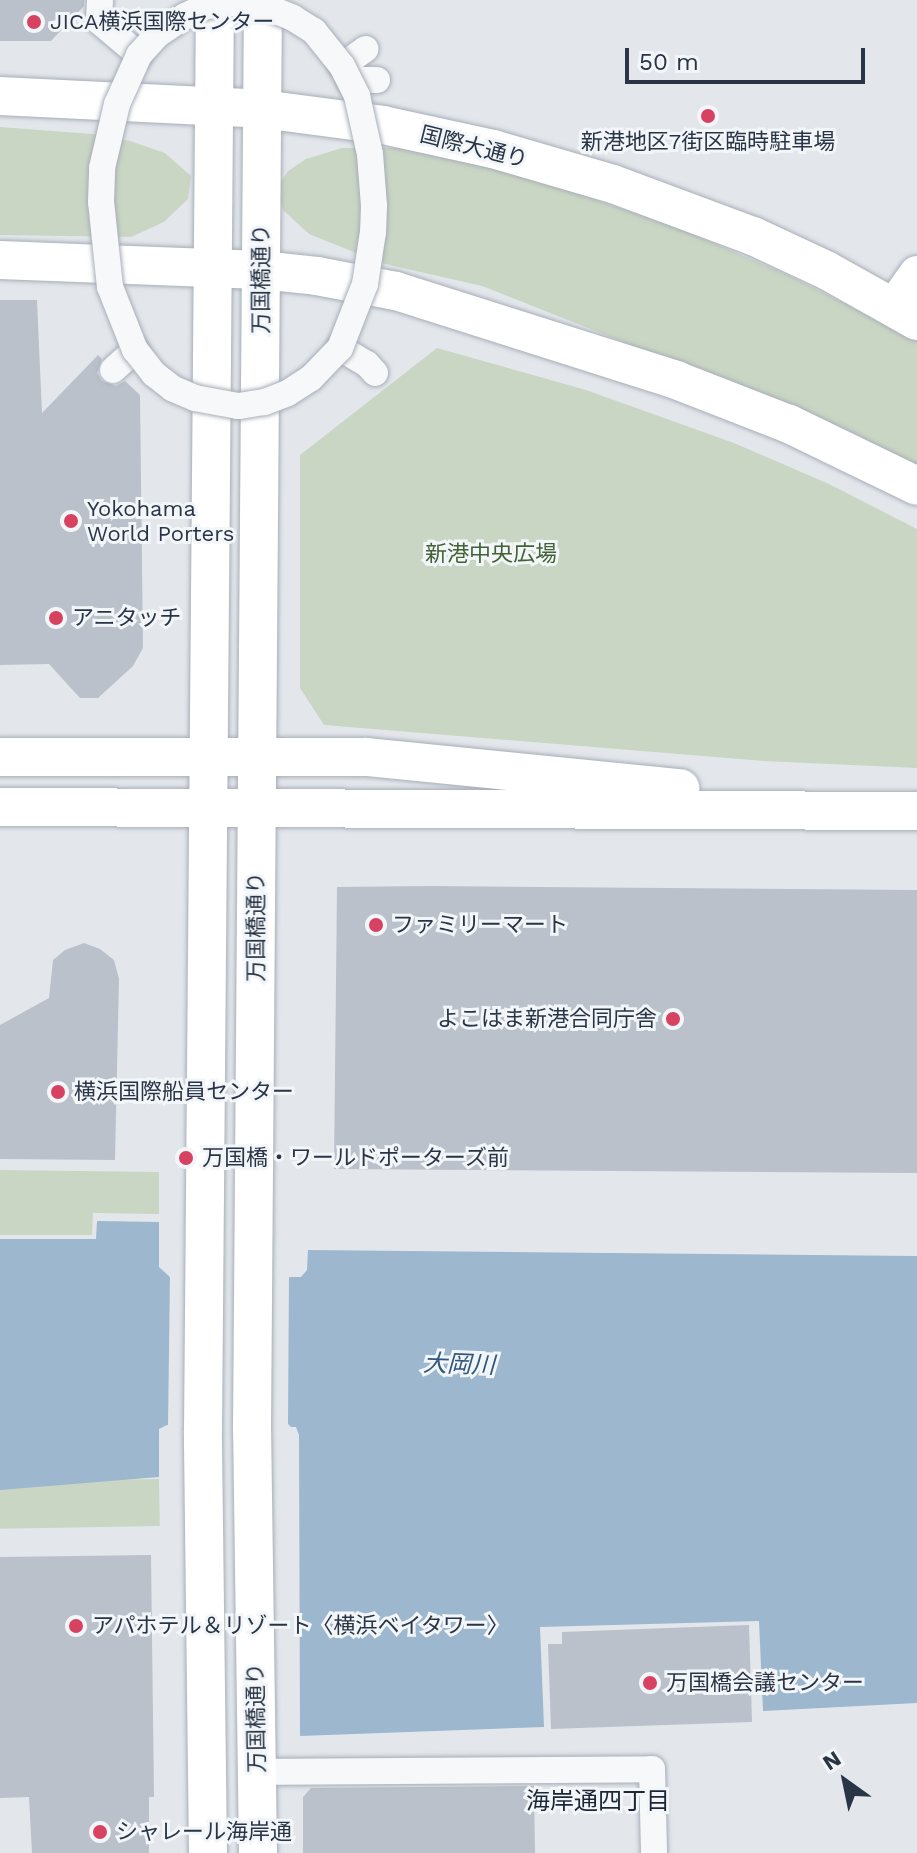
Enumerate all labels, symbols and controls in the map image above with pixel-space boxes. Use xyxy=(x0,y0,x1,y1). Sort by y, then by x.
place label: JICA横浜国際センター xyxy=(50,9,275,35)
marker: JICA横浜国際センター xyxy=(25,13,43,31)
scale bar xyxy=(629,32,869,82)
text: 50 m xyxy=(639,48,699,76)
marker: 新港地区7街区臨時駐車場 xyxy=(699,107,717,125)
street label: 国際大通り xyxy=(417,121,531,173)
place label: 新港地区7街区臨時駐車場 xyxy=(581,129,835,155)
street label: 万国橋通り xyxy=(248,224,274,334)
place label: Yokohama World Porters xyxy=(87,495,234,546)
marker: Yokohama World Porters xyxy=(62,512,80,530)
park label: 新港中央広場 xyxy=(425,541,557,567)
place label: アニタッチ xyxy=(72,605,182,631)
marker: アニタッチ xyxy=(47,609,65,627)
street label: 万国橋通り xyxy=(243,872,269,982)
place label: ファミリーマート xyxy=(392,912,568,938)
marker: ファミリーマート xyxy=(367,916,385,934)
place label: よこはま新港合同庁舎 xyxy=(437,1006,657,1032)
marker: よこはま新港合同庁舎 xyxy=(664,1010,682,1028)
place label: 横浜国際船員センター xyxy=(74,1079,294,1105)
marker: 横浜国際船員センター xyxy=(49,1083,67,1101)
place label: 万国橋・ワールドポーターズ前 xyxy=(202,1145,510,1171)
marker: 万国橋・ワールドポーターズ前 xyxy=(177,1149,195,1167)
water label: 大岡川 xyxy=(423,1349,495,1381)
place label: アパホテル＆リゾート〈横浜ベイタワー〉 xyxy=(92,1613,510,1639)
marker: アパホテル＆リゾート〈横浜ベイタワー〉 xyxy=(67,1617,85,1635)
street label: 万国橋通り xyxy=(242,1663,270,1773)
place label: 万国橋会議センター xyxy=(666,1670,864,1696)
marker: 万国橋会議センター xyxy=(641,1674,659,1692)
north arrow xyxy=(805,1741,885,1821)
text: N xyxy=(818,1746,845,1775)
district label: 海岸通四丁目 xyxy=(526,1788,670,1816)
place label: シャレール海岸通 xyxy=(116,1819,292,1845)
marker: シャレール海岸通 xyxy=(91,1823,109,1841)

